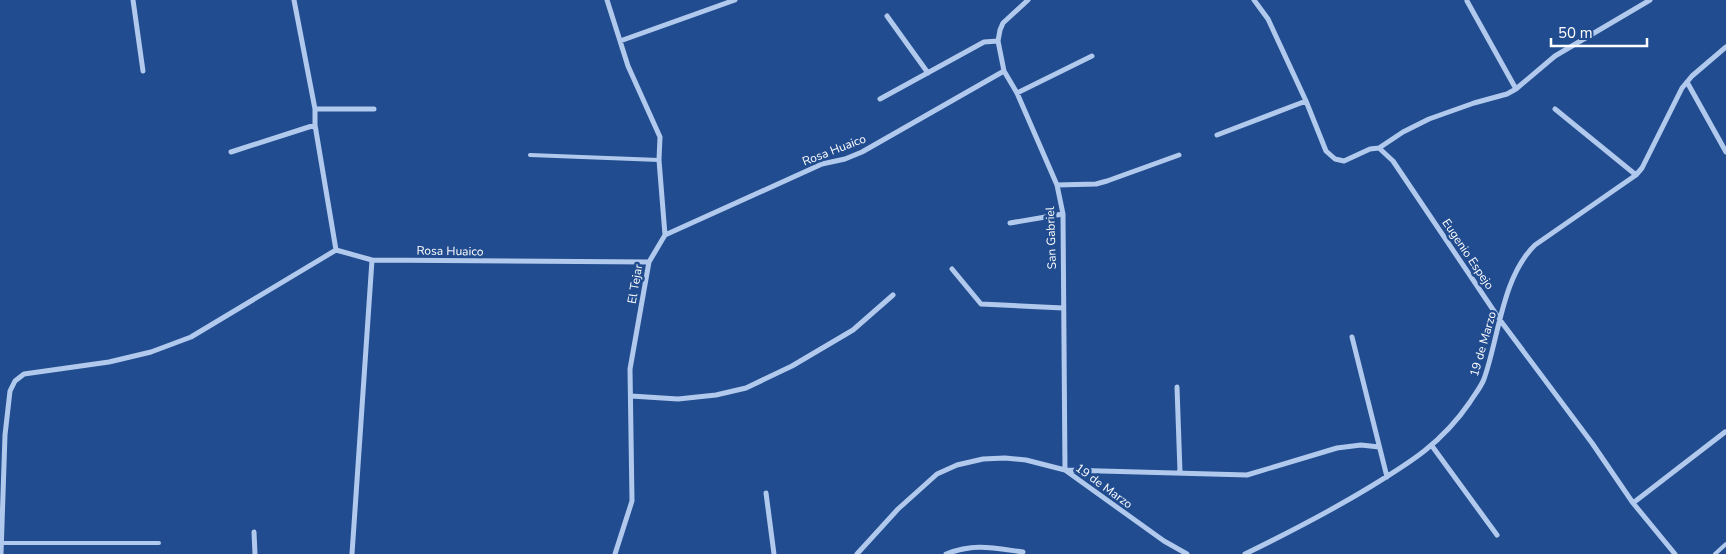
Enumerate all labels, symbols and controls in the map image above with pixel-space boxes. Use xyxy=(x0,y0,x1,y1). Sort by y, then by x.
scale bar xyxy=(1551,15,1647,47)
text: 50 m xyxy=(1558,23,1593,43)
street label: Rosa Huaico xyxy=(800,130,868,169)
street label: San Gabriel xyxy=(1042,206,1060,270)
street label: Eugenio Espejo xyxy=(1438,216,1498,293)
street label: Rosa Huaico xyxy=(416,242,484,260)
street label: El Tejar xyxy=(624,262,646,305)
street label: 19 de Marzo xyxy=(1466,309,1500,378)
street label: 19 de Marzo xyxy=(1072,460,1136,512)

